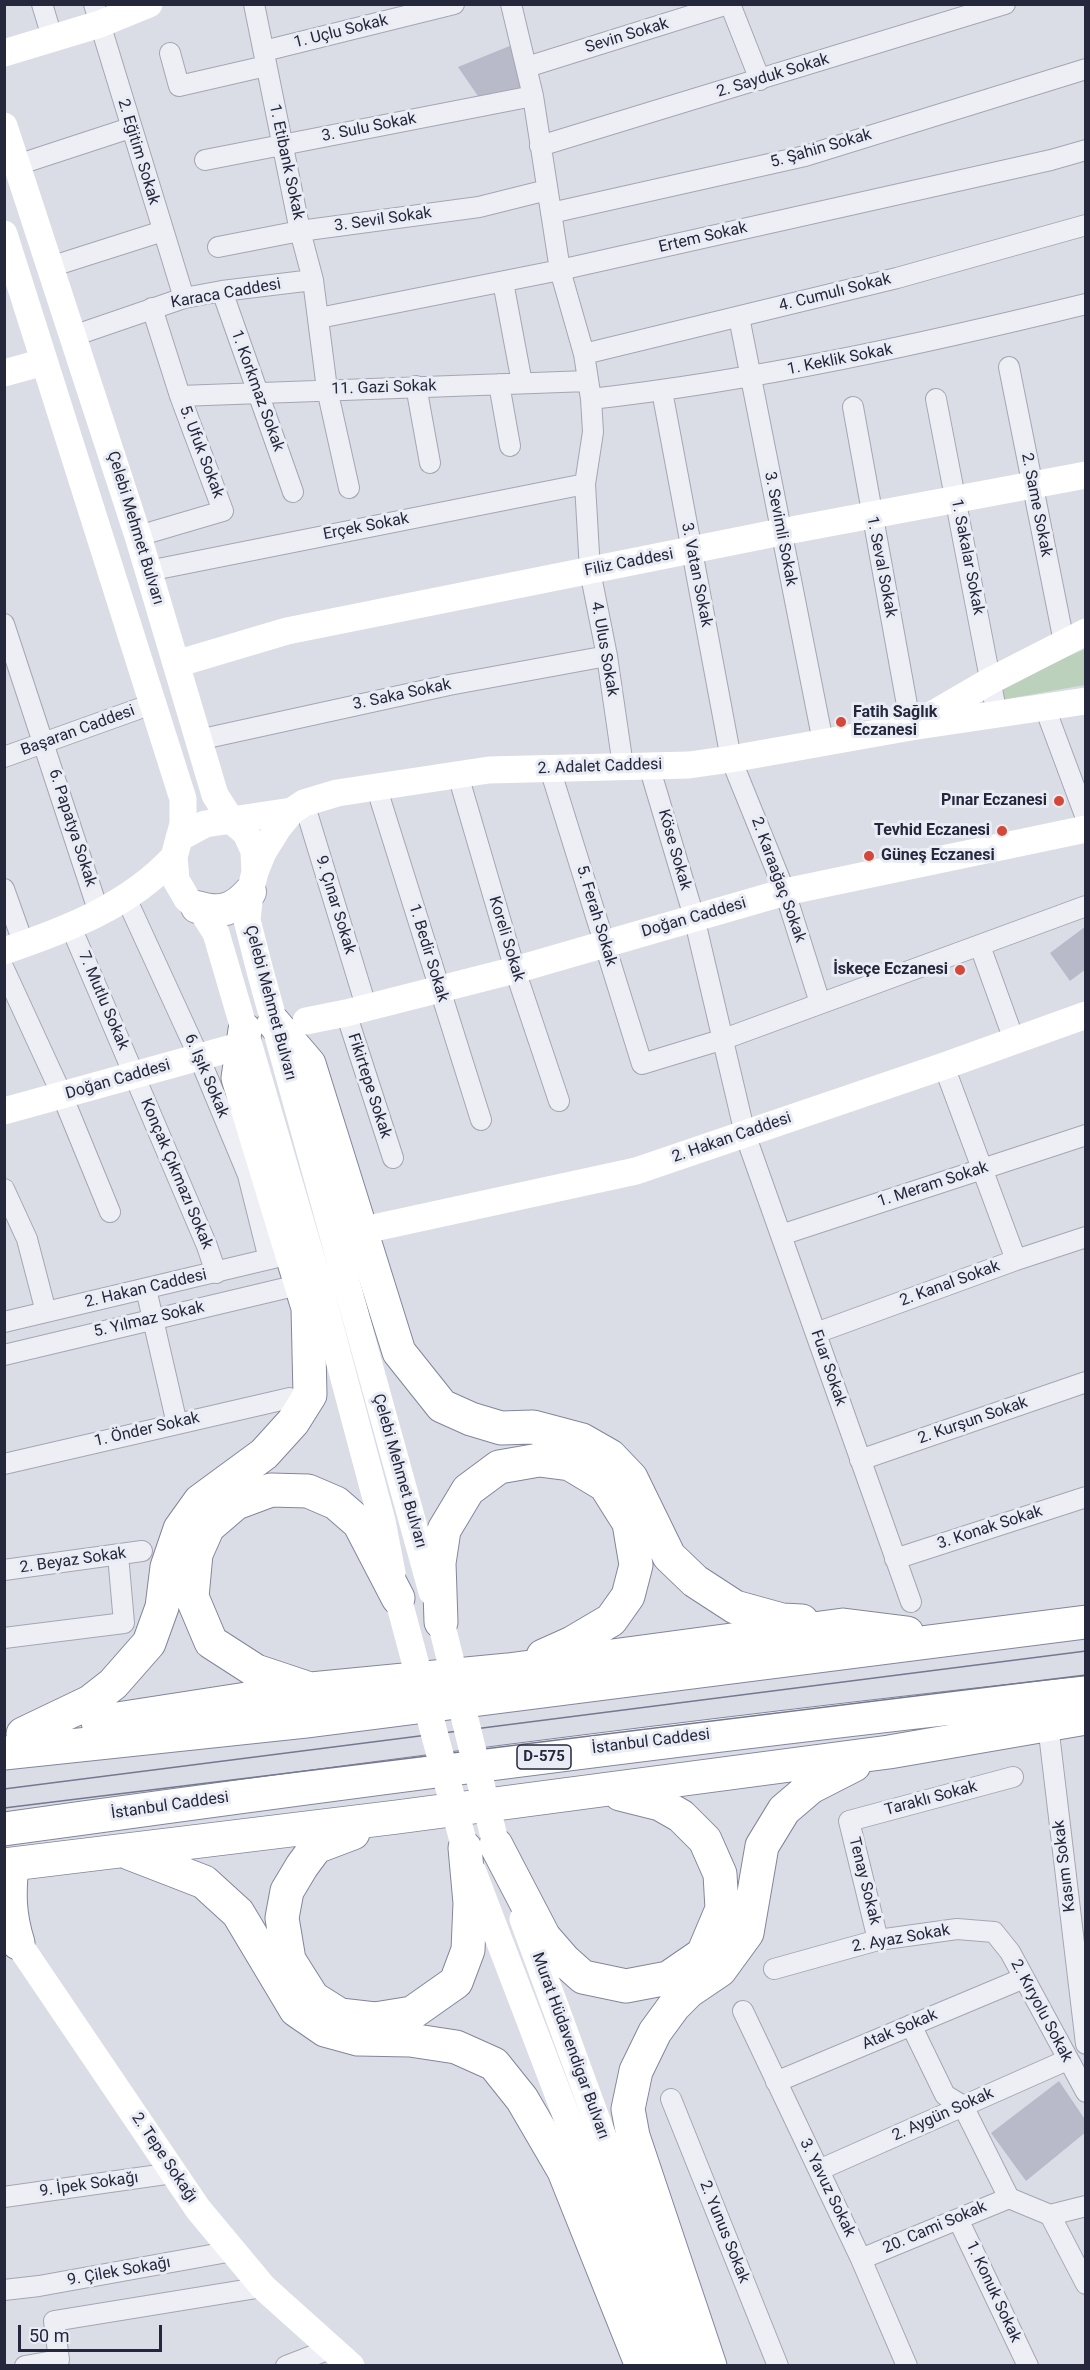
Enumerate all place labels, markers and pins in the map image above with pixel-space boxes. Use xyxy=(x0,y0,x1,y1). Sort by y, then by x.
place label: Fatih Sağlık Eczanesi xyxy=(853,703,937,741)
marker: Fatih Sağlık Eczanesi xyxy=(834,715,848,729)
place label: Pınar Eczanesi xyxy=(941,791,1047,811)
marker: Pınar Eczanesi xyxy=(1052,794,1066,808)
place label: Tevhid Eczanesi xyxy=(874,821,990,841)
marker: Tevhid Eczanesi xyxy=(995,824,1009,838)
place label: Güneş Eczanesi xyxy=(881,846,995,866)
marker: Güneş Eczanesi xyxy=(862,849,876,863)
place label: İskeçe Eczanesi xyxy=(833,960,948,980)
marker: İskeçe Eczanesi xyxy=(953,963,967,977)

